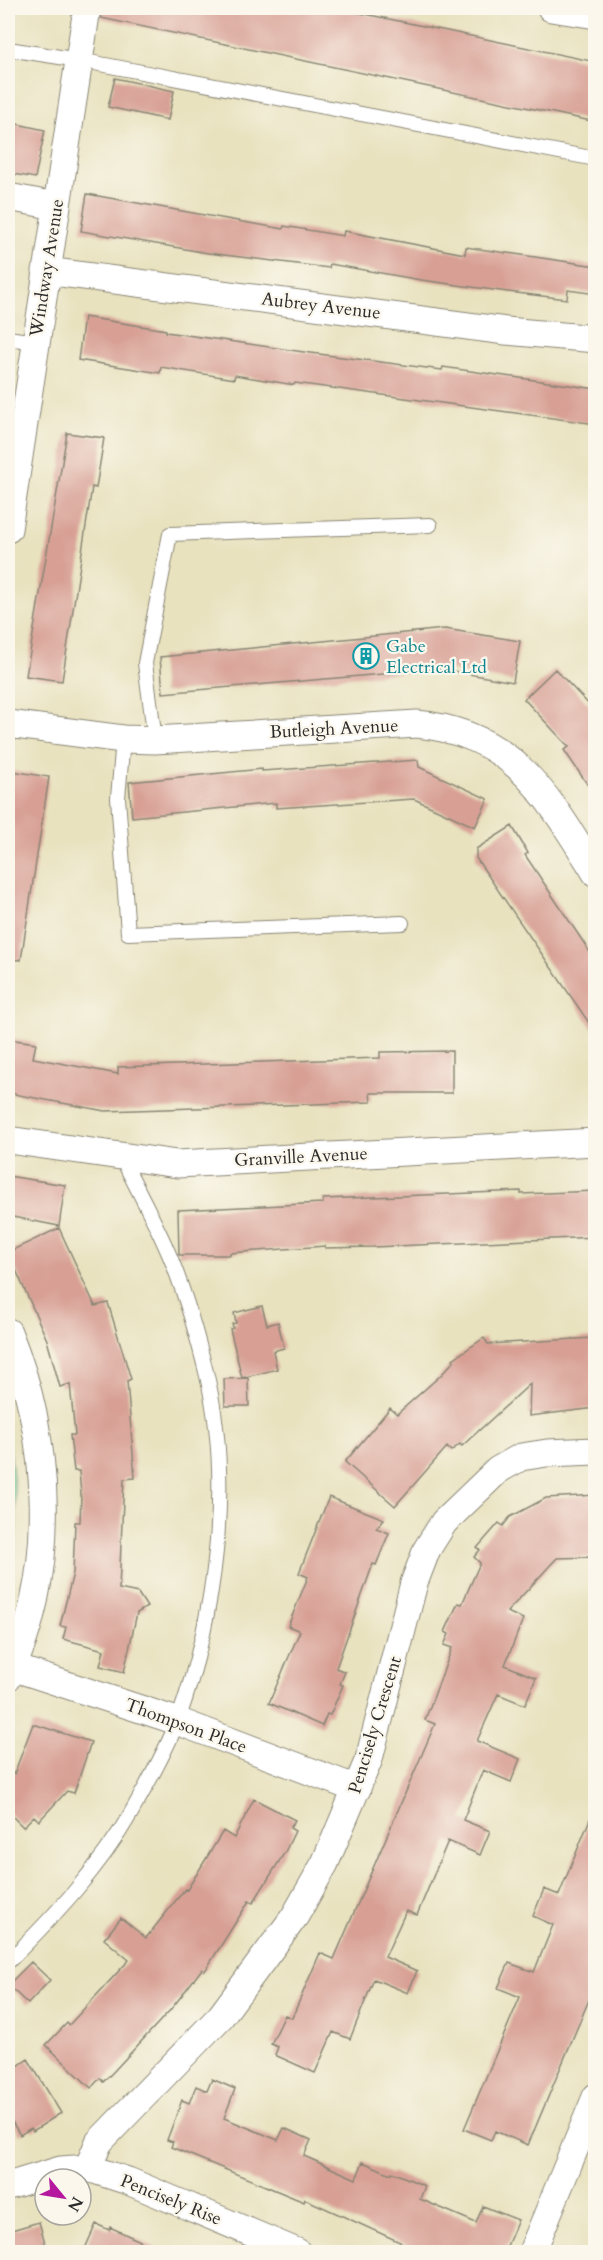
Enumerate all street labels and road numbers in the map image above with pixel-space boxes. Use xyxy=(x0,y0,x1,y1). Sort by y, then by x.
street label: Windway Avenue xyxy=(24,197,70,340)
street label: Aubrey Avenue xyxy=(260,286,382,326)
street label: Butleigh Avenue xyxy=(269,713,399,745)
street label: Granville Avenue xyxy=(234,1141,368,1173)
street label: Pencisely Crescent xyxy=(342,1653,408,1797)
street label: Thompson Place xyxy=(122,1692,250,1760)
street label: Pencisely Rise xyxy=(117,2168,225,2232)

